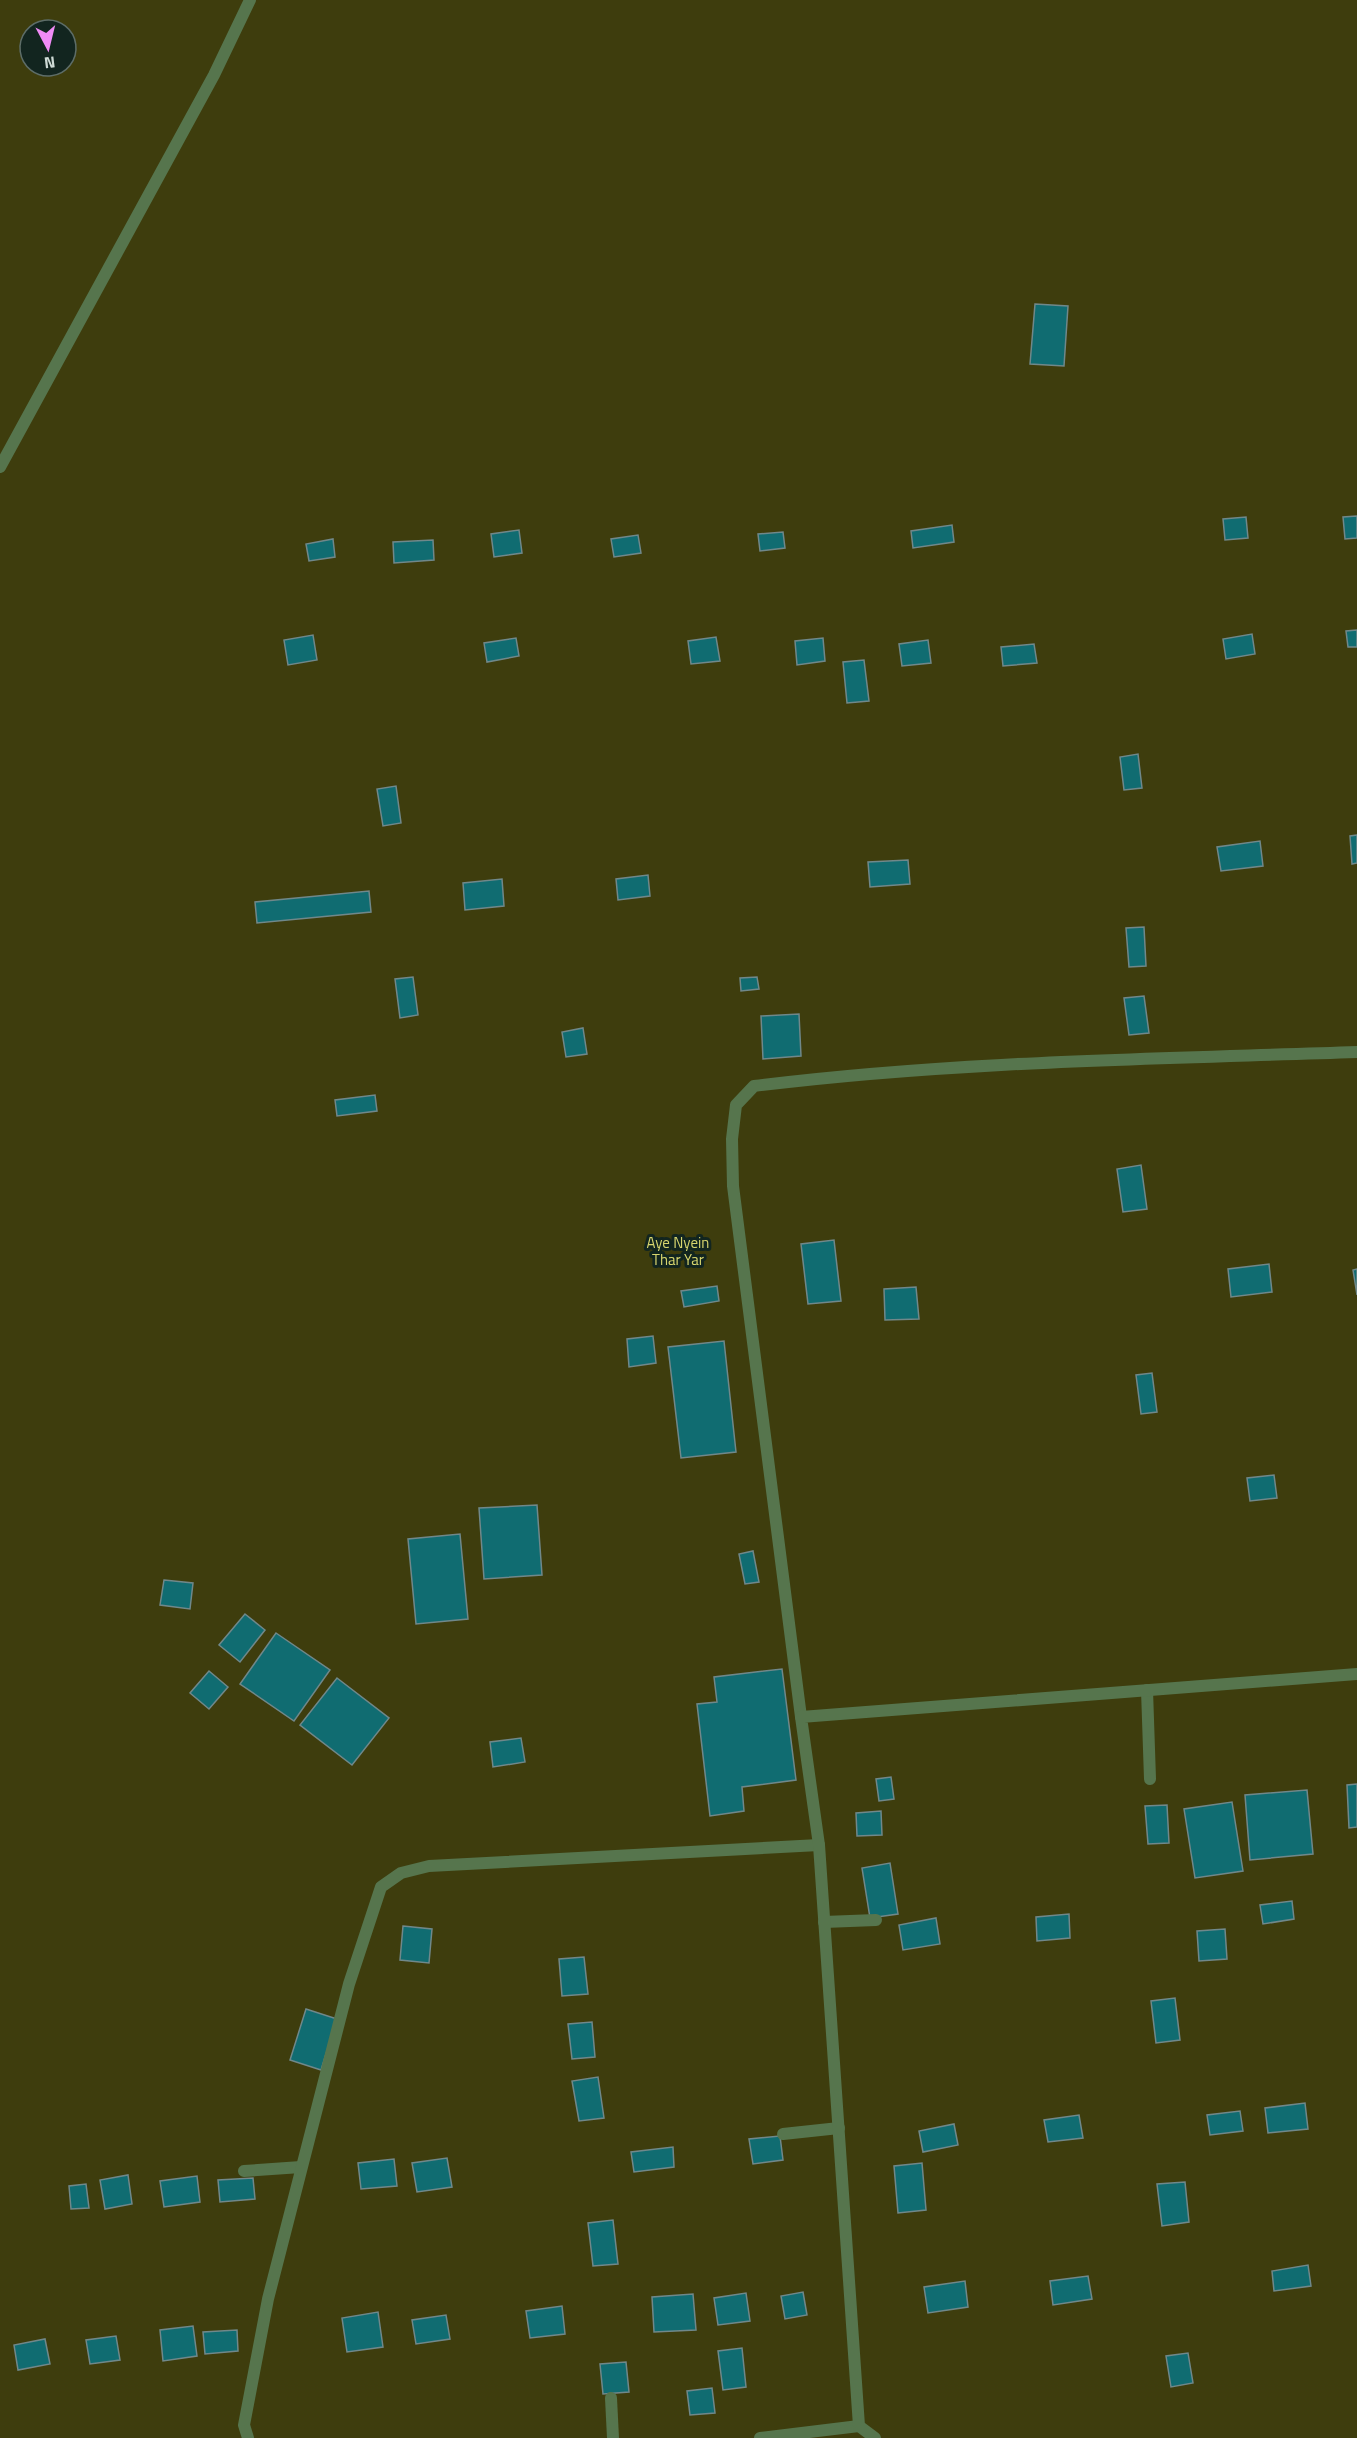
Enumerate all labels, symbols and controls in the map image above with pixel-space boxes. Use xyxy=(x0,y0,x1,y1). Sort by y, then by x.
north arrow xyxy=(18,18,78,78)
text: N xyxy=(43,50,57,75)
park label: Aye Nyein Thar Yar xyxy=(647,1231,709,1271)

